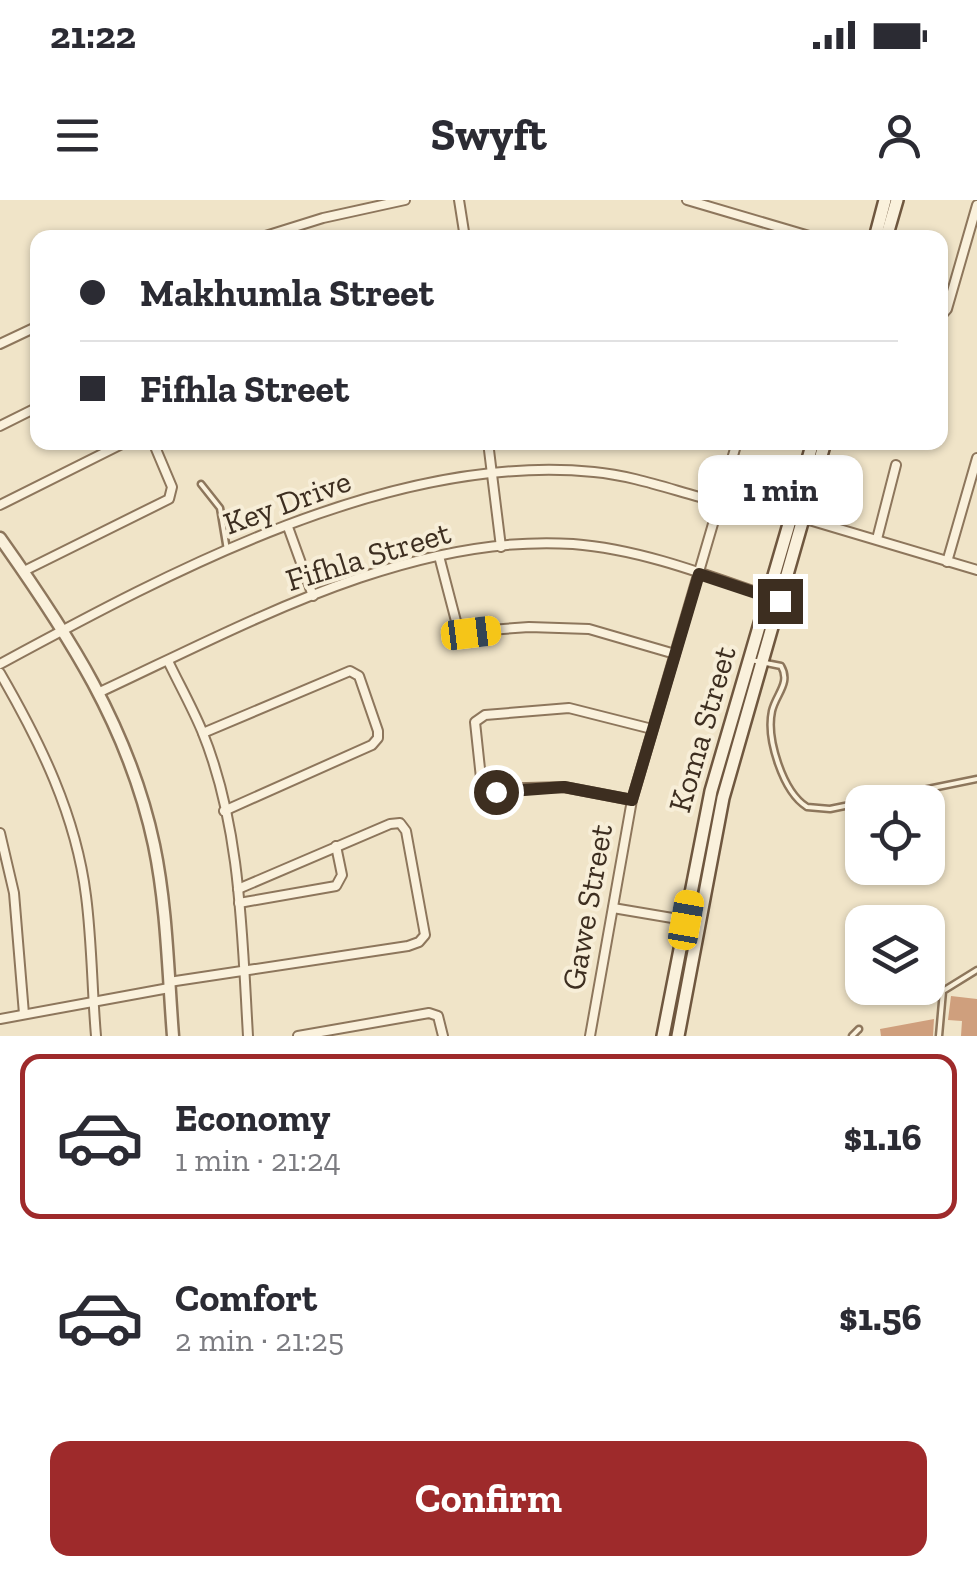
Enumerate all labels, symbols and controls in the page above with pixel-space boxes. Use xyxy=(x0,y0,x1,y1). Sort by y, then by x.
text: 21:22 xyxy=(50,12,136,58)
icon: menu xyxy=(50,108,105,163)
text: Swyft xyxy=(430,108,547,162)
icon: person xyxy=(872,108,927,163)
text: Makhumla Street xyxy=(140,270,434,316)
text: Fifhla Street xyxy=(140,366,349,412)
callout: 1 min xyxy=(698,456,862,526)
street label: Key Drive xyxy=(218,461,356,543)
text: 1 min xyxy=(743,471,818,509)
street label: Fifhla Street xyxy=(281,513,455,599)
route end xyxy=(758,579,803,624)
car xyxy=(439,614,503,652)
street label: Koma Street xyxy=(660,641,744,816)
route start xyxy=(474,770,519,815)
map controls xyxy=(845,785,945,1005)
button: locate xyxy=(845,785,945,885)
street label: Gawe Street xyxy=(554,821,620,993)
car xyxy=(666,888,706,952)
button: layers xyxy=(845,905,945,1005)
icon: car xyxy=(55,1092,145,1182)
text: Economy xyxy=(175,1095,330,1141)
text: $1.16 xyxy=(844,1114,922,1160)
text: 1 min · 21:24 xyxy=(175,1141,341,1179)
icon: car xyxy=(55,1272,145,1362)
text: Comfort xyxy=(175,1275,317,1321)
text: $1.56 xyxy=(839,1294,922,1340)
text: 2 min · 21:25 xyxy=(175,1321,344,1359)
button: Confirm xyxy=(50,1441,927,1556)

